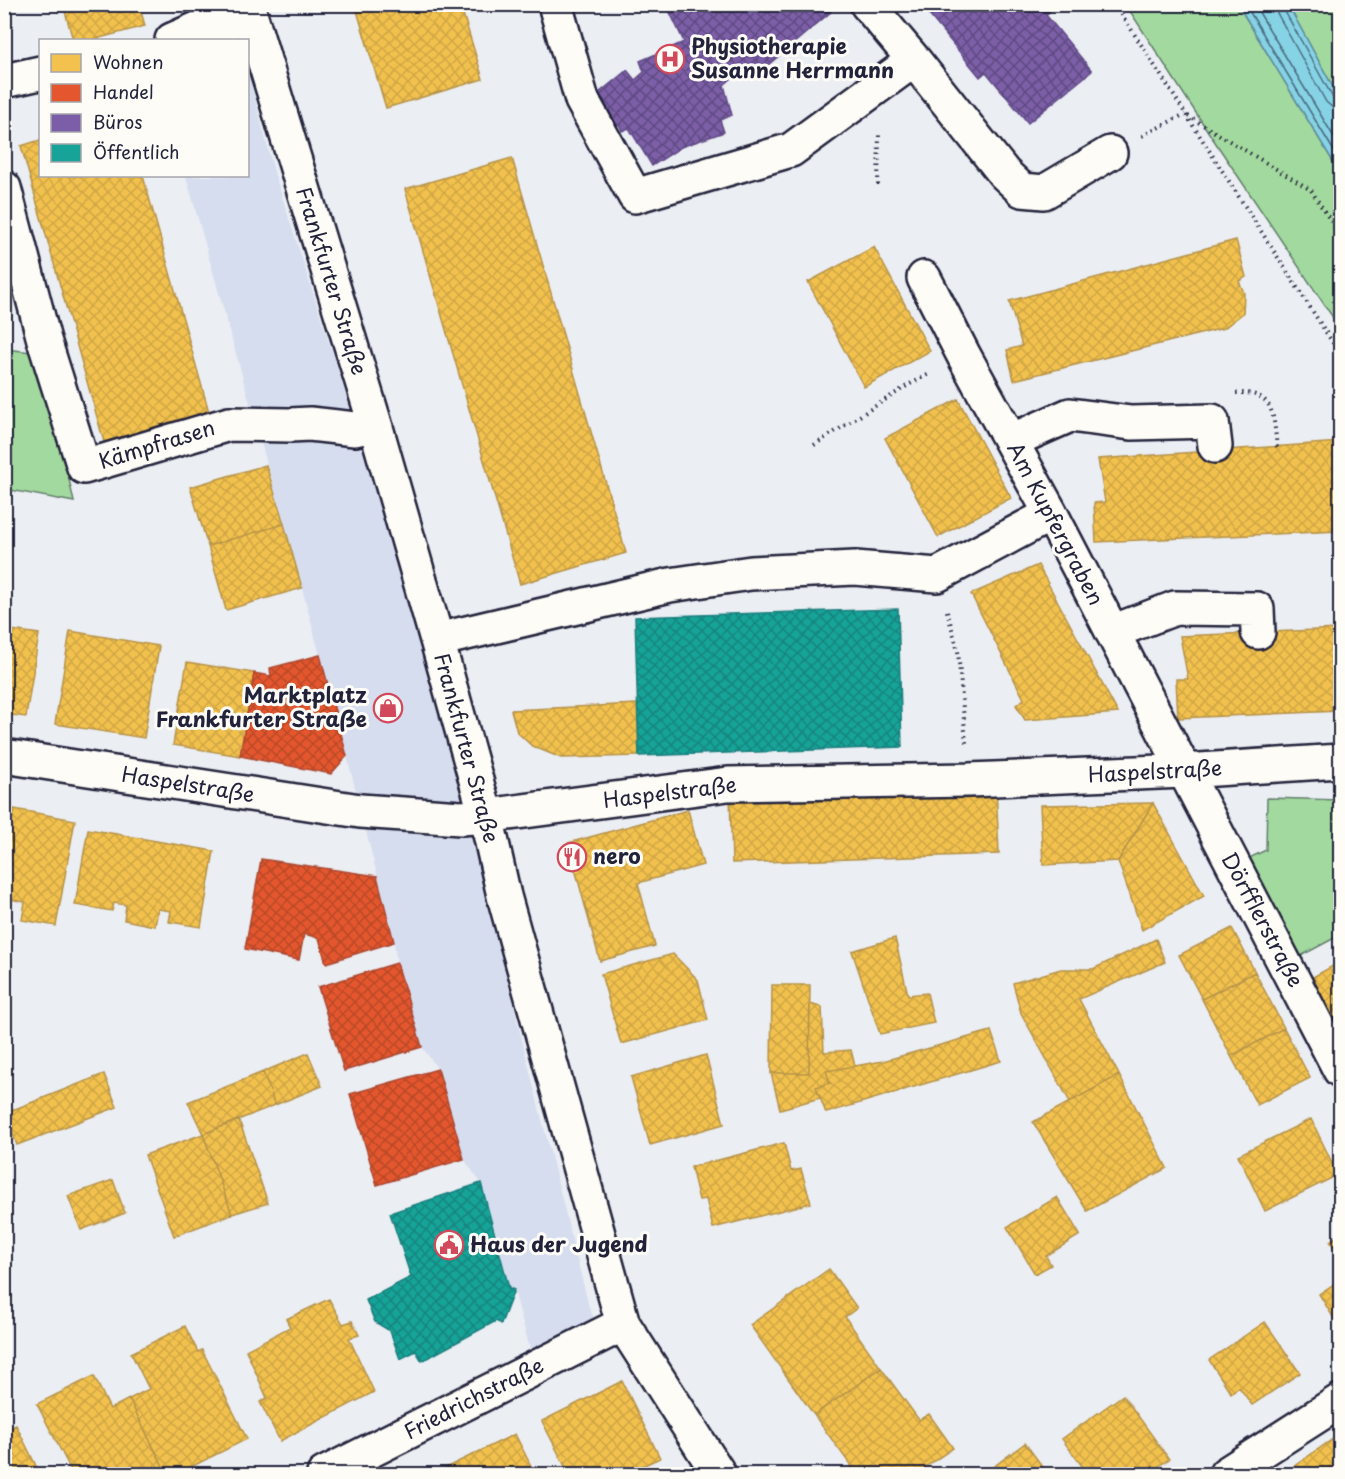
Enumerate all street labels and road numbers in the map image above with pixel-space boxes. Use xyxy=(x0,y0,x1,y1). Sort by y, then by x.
street label: Frankfurter Straße xyxy=(289,182,377,378)
street label: Kämpfrasen xyxy=(94,410,218,476)
street label: Am Kupfergraben xyxy=(1000,436,1113,610)
street label: Frankfurter Straße xyxy=(427,649,509,846)
street label: Haspelstraße xyxy=(1087,751,1223,789)
street label: Haspelstraße xyxy=(120,757,257,809)
street label: Haspelstraße xyxy=(601,767,738,815)
street label: Dörfflerstraße xyxy=(1215,846,1313,992)
street label: Friedrichstraße xyxy=(398,1348,549,1446)

